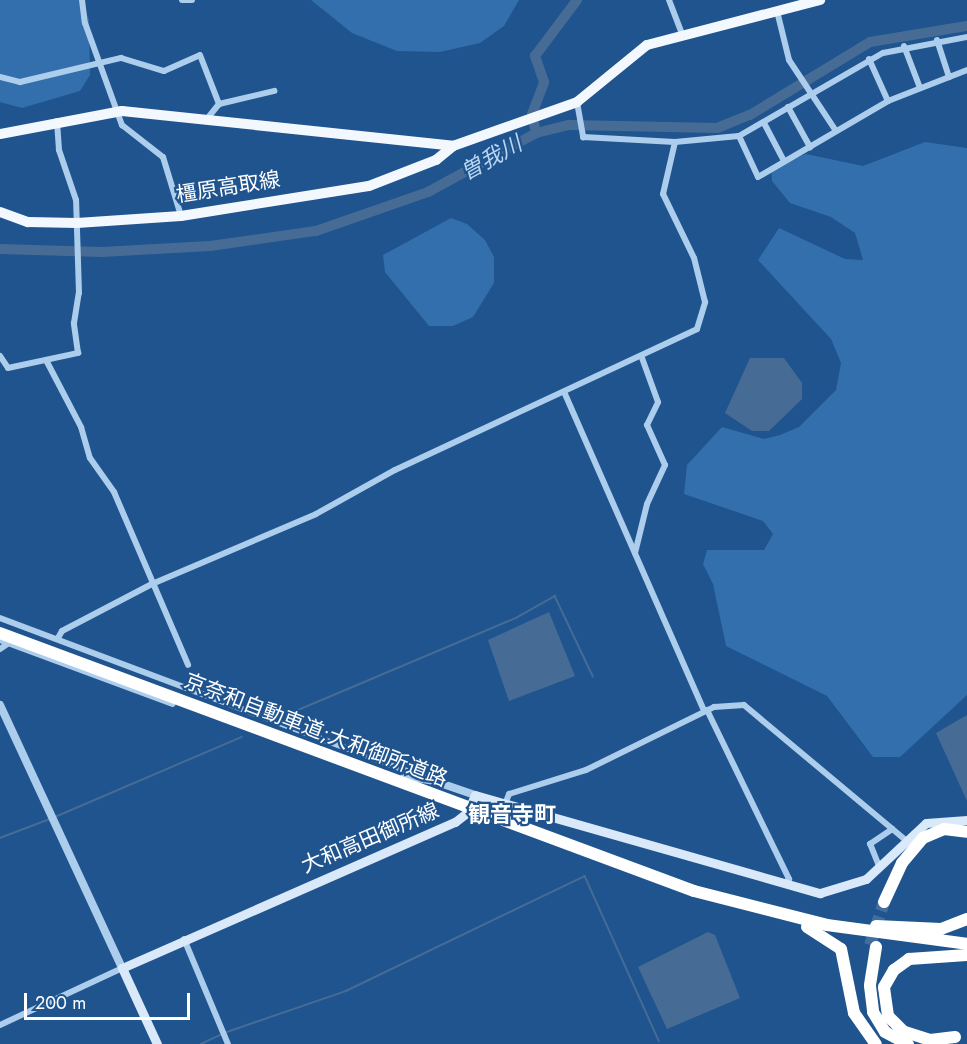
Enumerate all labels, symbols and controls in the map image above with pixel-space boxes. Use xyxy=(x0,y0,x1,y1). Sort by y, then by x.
water label: 曽我川 xyxy=(456,130,526,186)
street label: 橿原高取線 xyxy=(174,166,282,208)
street label: 京奈和自動車道;大和御所道路 xyxy=(181,668,451,792)
street label: 大和高田御所線 xyxy=(297,798,443,878)
district label: 観音寺町 xyxy=(468,802,556,828)
scale bar xyxy=(27,981,194,1019)
text: 200 m xyxy=(35,990,86,1016)

